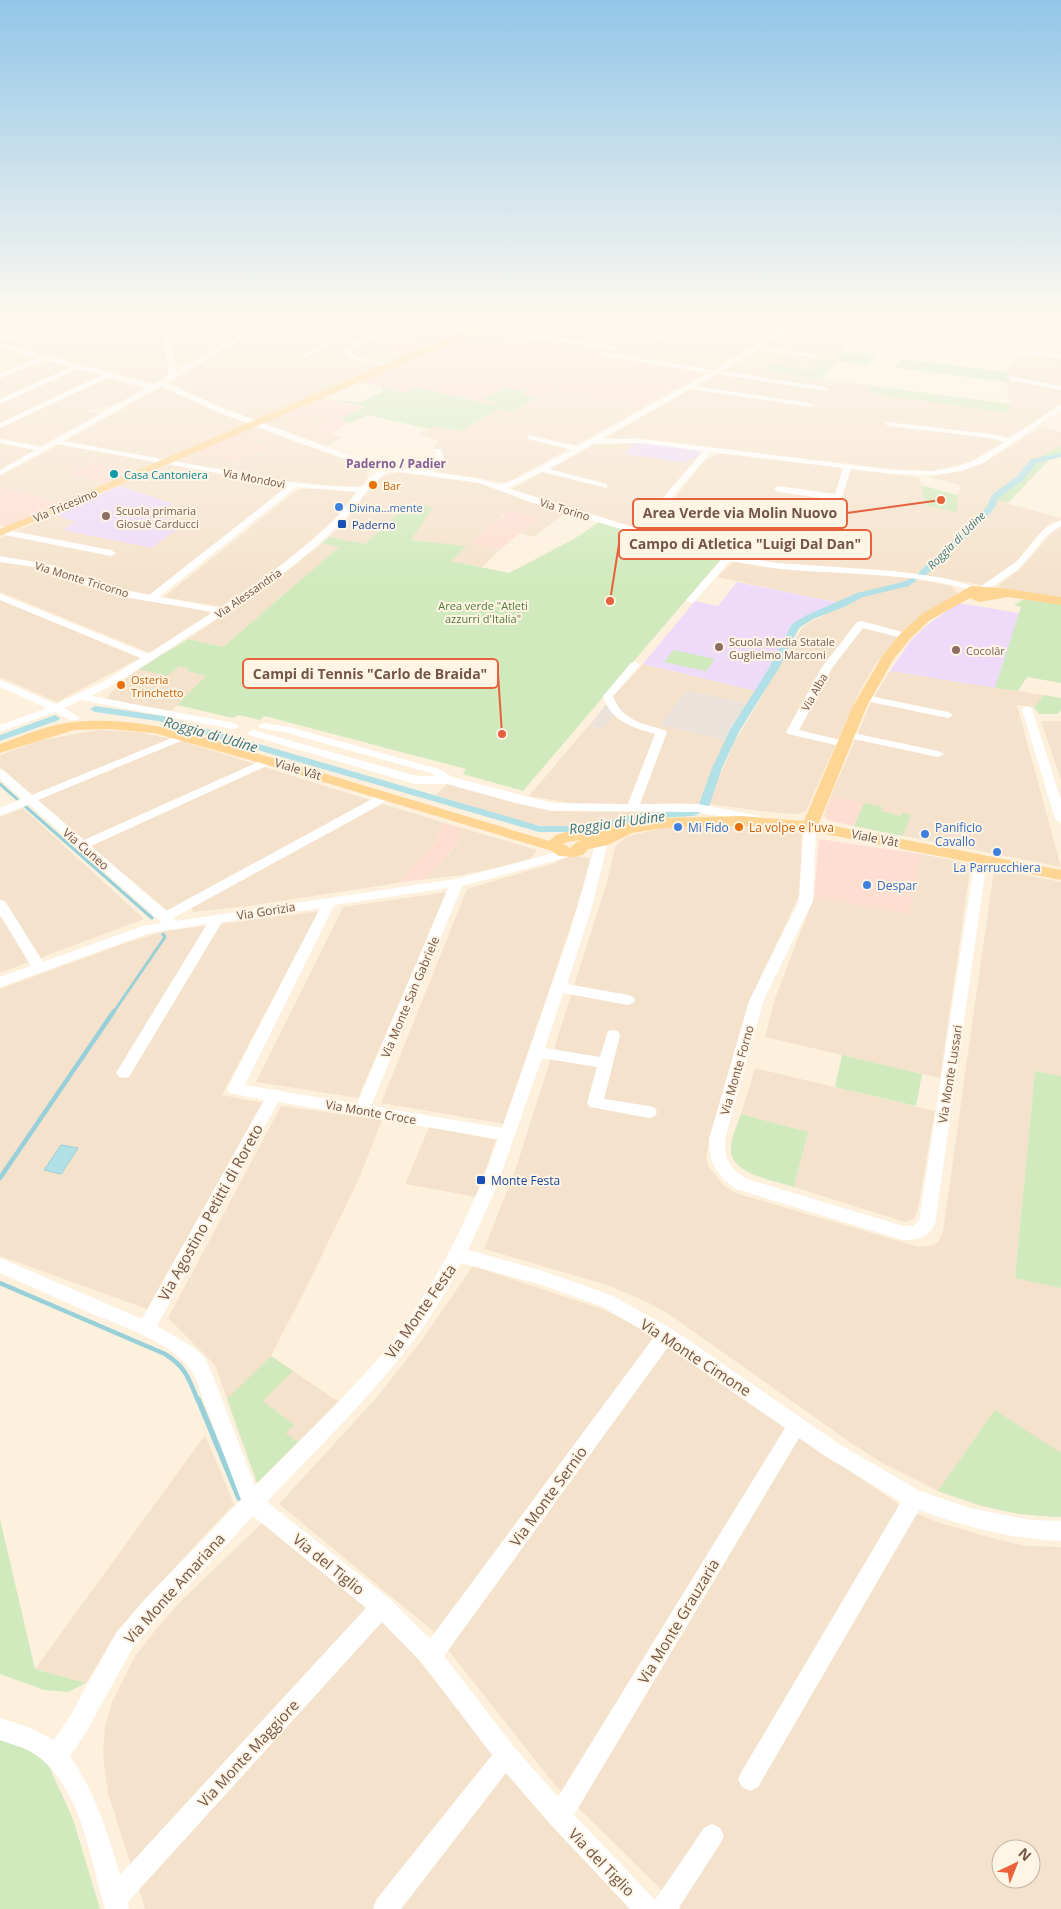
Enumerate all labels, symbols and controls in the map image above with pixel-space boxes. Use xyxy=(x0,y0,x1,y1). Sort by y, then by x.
district label: Paderno / Padier xyxy=(346,455,447,472)
street label: Via Mondovì xyxy=(222,465,287,491)
place label: Casa Cantoniera xyxy=(124,467,208,482)
marker: Casa Cantoniera xyxy=(108,468,120,480)
place label: Bar xyxy=(383,478,401,493)
marker: Bar xyxy=(367,479,379,491)
street label: Via Tricesimo xyxy=(31,485,100,525)
street label: Via Torino xyxy=(538,494,592,524)
callout: Area Verde via Molin Nuovo xyxy=(633,499,847,528)
place label: Divina...mente xyxy=(349,500,423,515)
marker: Divina...mente xyxy=(333,501,345,513)
place label: Scuola primaria Giosuè Carducci xyxy=(116,503,199,531)
text: Area Verde via Molin Nuovo xyxy=(643,503,837,522)
water label: Roggia di Udine xyxy=(924,507,989,572)
marker: Scuola primaria Giosuè Carducci xyxy=(100,510,112,522)
place label: Paderno xyxy=(352,517,396,532)
marker: Paderno xyxy=(336,518,348,530)
callout: Campo di Atletica "Luigi Dal Dan" xyxy=(619,530,871,559)
text: Campo di Atletica "Luigi Dal Dan" xyxy=(629,534,861,553)
street label: Via Monte Tricorno xyxy=(33,558,131,601)
street label: Via Alessandria xyxy=(212,565,284,621)
park label: Area verde "Atleti azzurri d'Italia" xyxy=(438,598,528,626)
place label: Scuola Media Statale Guglielmo Marconi xyxy=(729,634,835,662)
marker: Scuola Media Statale Guglielmo Marconi xyxy=(713,641,725,653)
place label: Cocolâr xyxy=(966,643,1005,658)
marker: Cocolâr xyxy=(950,644,962,656)
callout: Campi di Tennis "Carlo de Braida" xyxy=(243,659,498,688)
text: Campi di Tennis "Carlo de Braida" xyxy=(253,664,487,683)
street label: Via Alba xyxy=(798,670,830,714)
place label: Osteria Trinchetto xyxy=(131,672,184,700)
marker: Osteria Trinchetto xyxy=(115,679,127,691)
water label: Roggia di Udine xyxy=(162,712,260,756)
street label: Viale Vât xyxy=(273,754,323,784)
water label: Roggia di Udine xyxy=(568,806,666,838)
place label: Mi Fido xyxy=(688,819,729,836)
place label: La volpe e l'uva xyxy=(749,819,834,836)
place label: Panificio Cavallo xyxy=(935,819,982,850)
marker: Mi Fido xyxy=(672,821,684,833)
marker: La volpe e l'uva xyxy=(733,821,745,833)
street label: Via Cuneo xyxy=(59,824,113,874)
street label: Viale Vât xyxy=(850,825,900,851)
marker: Panificio Cavallo xyxy=(919,828,931,840)
marker: La Parrucchiera xyxy=(991,846,1003,858)
place label: La Parrucchiera xyxy=(953,859,1041,876)
place label: Despar xyxy=(877,877,917,894)
marker: Despar xyxy=(861,879,873,891)
street label: Via Gorizia xyxy=(235,898,297,924)
street label: Via Monte San Gabriele xyxy=(377,933,443,1060)
street label: Via Monte Forno xyxy=(716,1023,758,1117)
street label: Via Monte Lussari xyxy=(934,1024,966,1124)
street label: Via Monte Croce xyxy=(324,1096,418,1128)
street label: Via Agostino Petitti di Roreto xyxy=(153,1120,267,1304)
place label: Monte Festa xyxy=(491,1172,560,1189)
marker: Monte Festa xyxy=(475,1174,487,1186)
street label: Via Monte Festa xyxy=(380,1260,460,1362)
street label: Via Monte Cimone xyxy=(637,1314,755,1400)
street label: Via Monte Sernio xyxy=(505,1442,591,1550)
street label: Via Monte Amariana xyxy=(119,1529,229,1647)
street label: Via del Tiglio xyxy=(289,1529,369,1599)
street label: Via Monte Grauzaria xyxy=(633,1555,723,1687)
street label: Via Monte Maggiore xyxy=(193,1695,303,1811)
street label: Via del Tiglio xyxy=(565,1824,639,1900)
north arrow xyxy=(991,1839,1041,1889)
text: N xyxy=(1015,1843,1036,1865)

